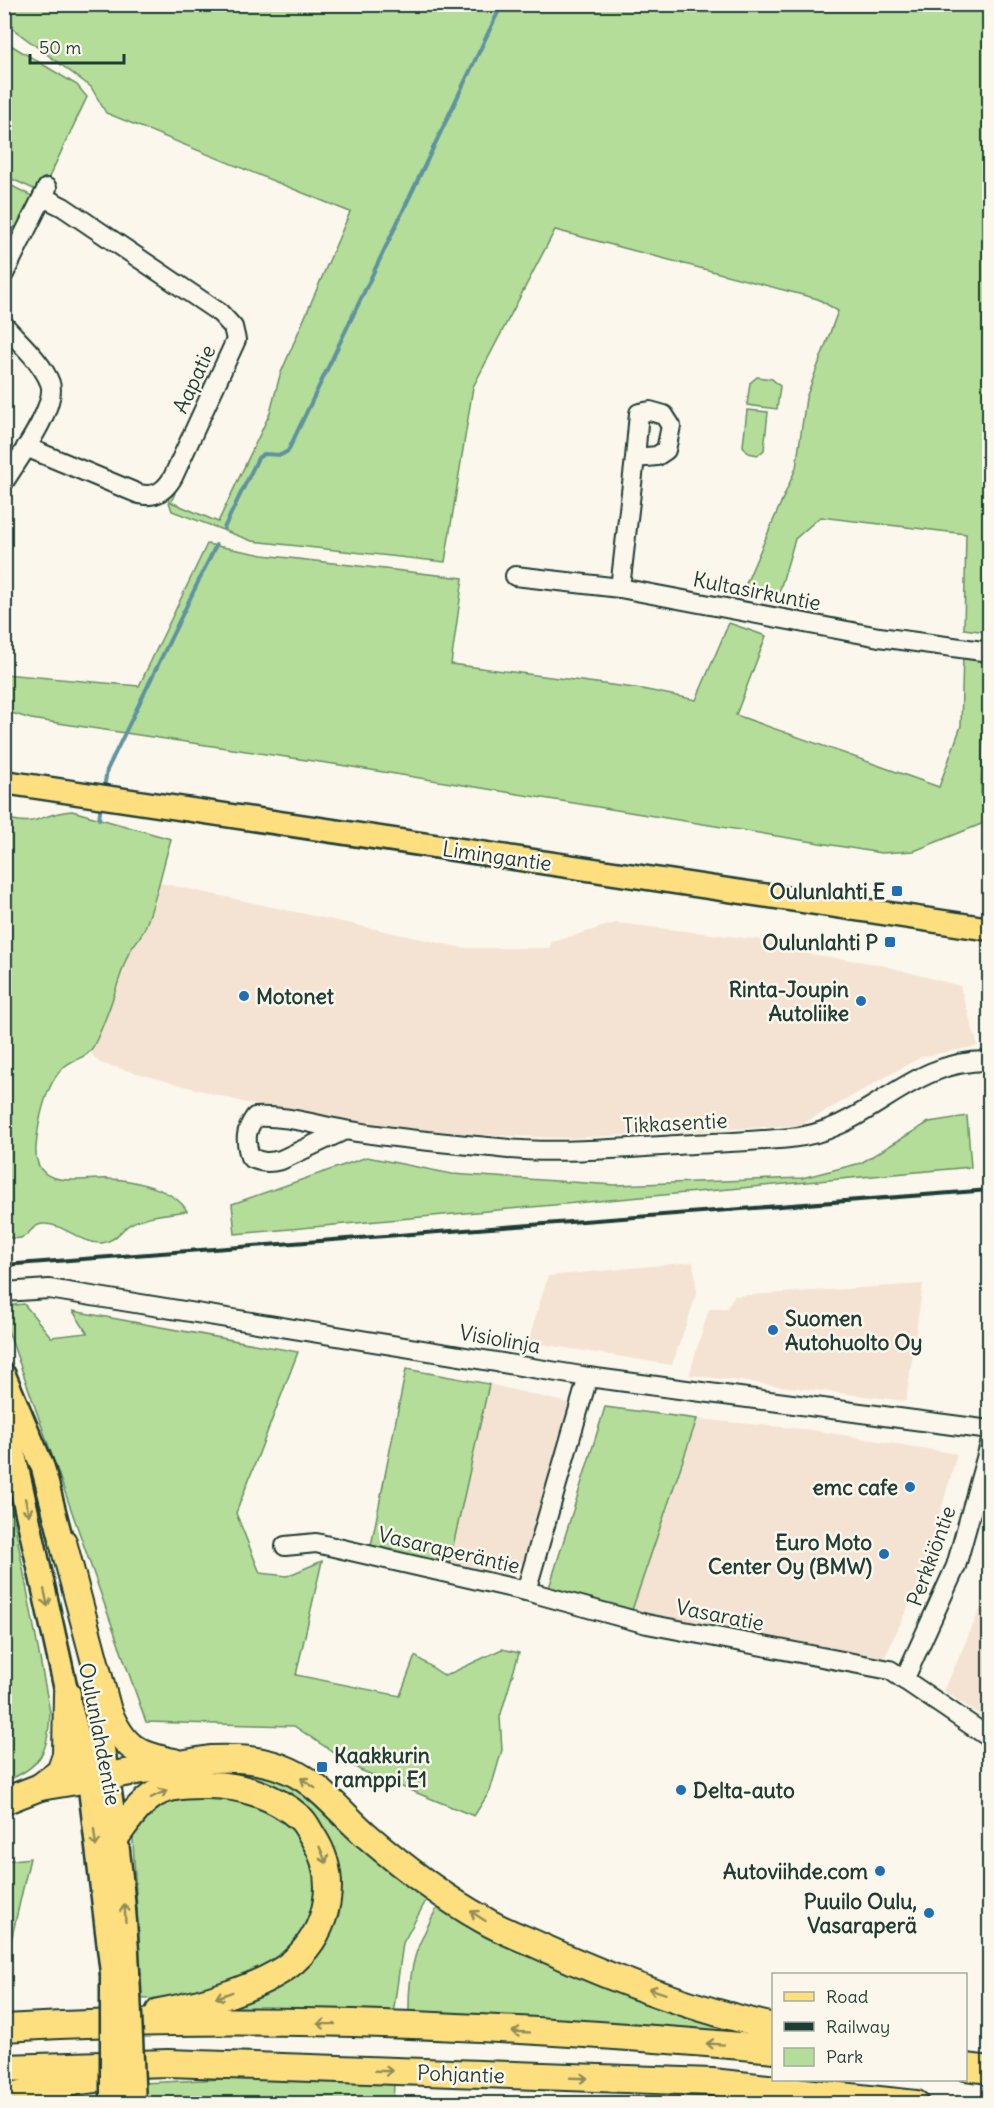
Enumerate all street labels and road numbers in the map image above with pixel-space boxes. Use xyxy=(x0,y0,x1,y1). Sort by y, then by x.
street label: Aapatie xyxy=(166,340,222,418)
street label: Kultasirkuntie xyxy=(691,565,823,617)
street label: Limingantie xyxy=(441,835,553,877)
street label: Tikkasentie xyxy=(622,1107,728,1139)
street label: Visiolinja xyxy=(457,1319,543,1359)
street label: Perkkiöntie xyxy=(900,1502,962,1610)
street label: Vasaraperäntie xyxy=(375,1521,523,1579)
street label: Vasaratie xyxy=(674,1593,766,1637)
street label: Oulunlahdentie xyxy=(73,1660,127,1808)
street label: Pohjantie xyxy=(417,2059,505,2089)

